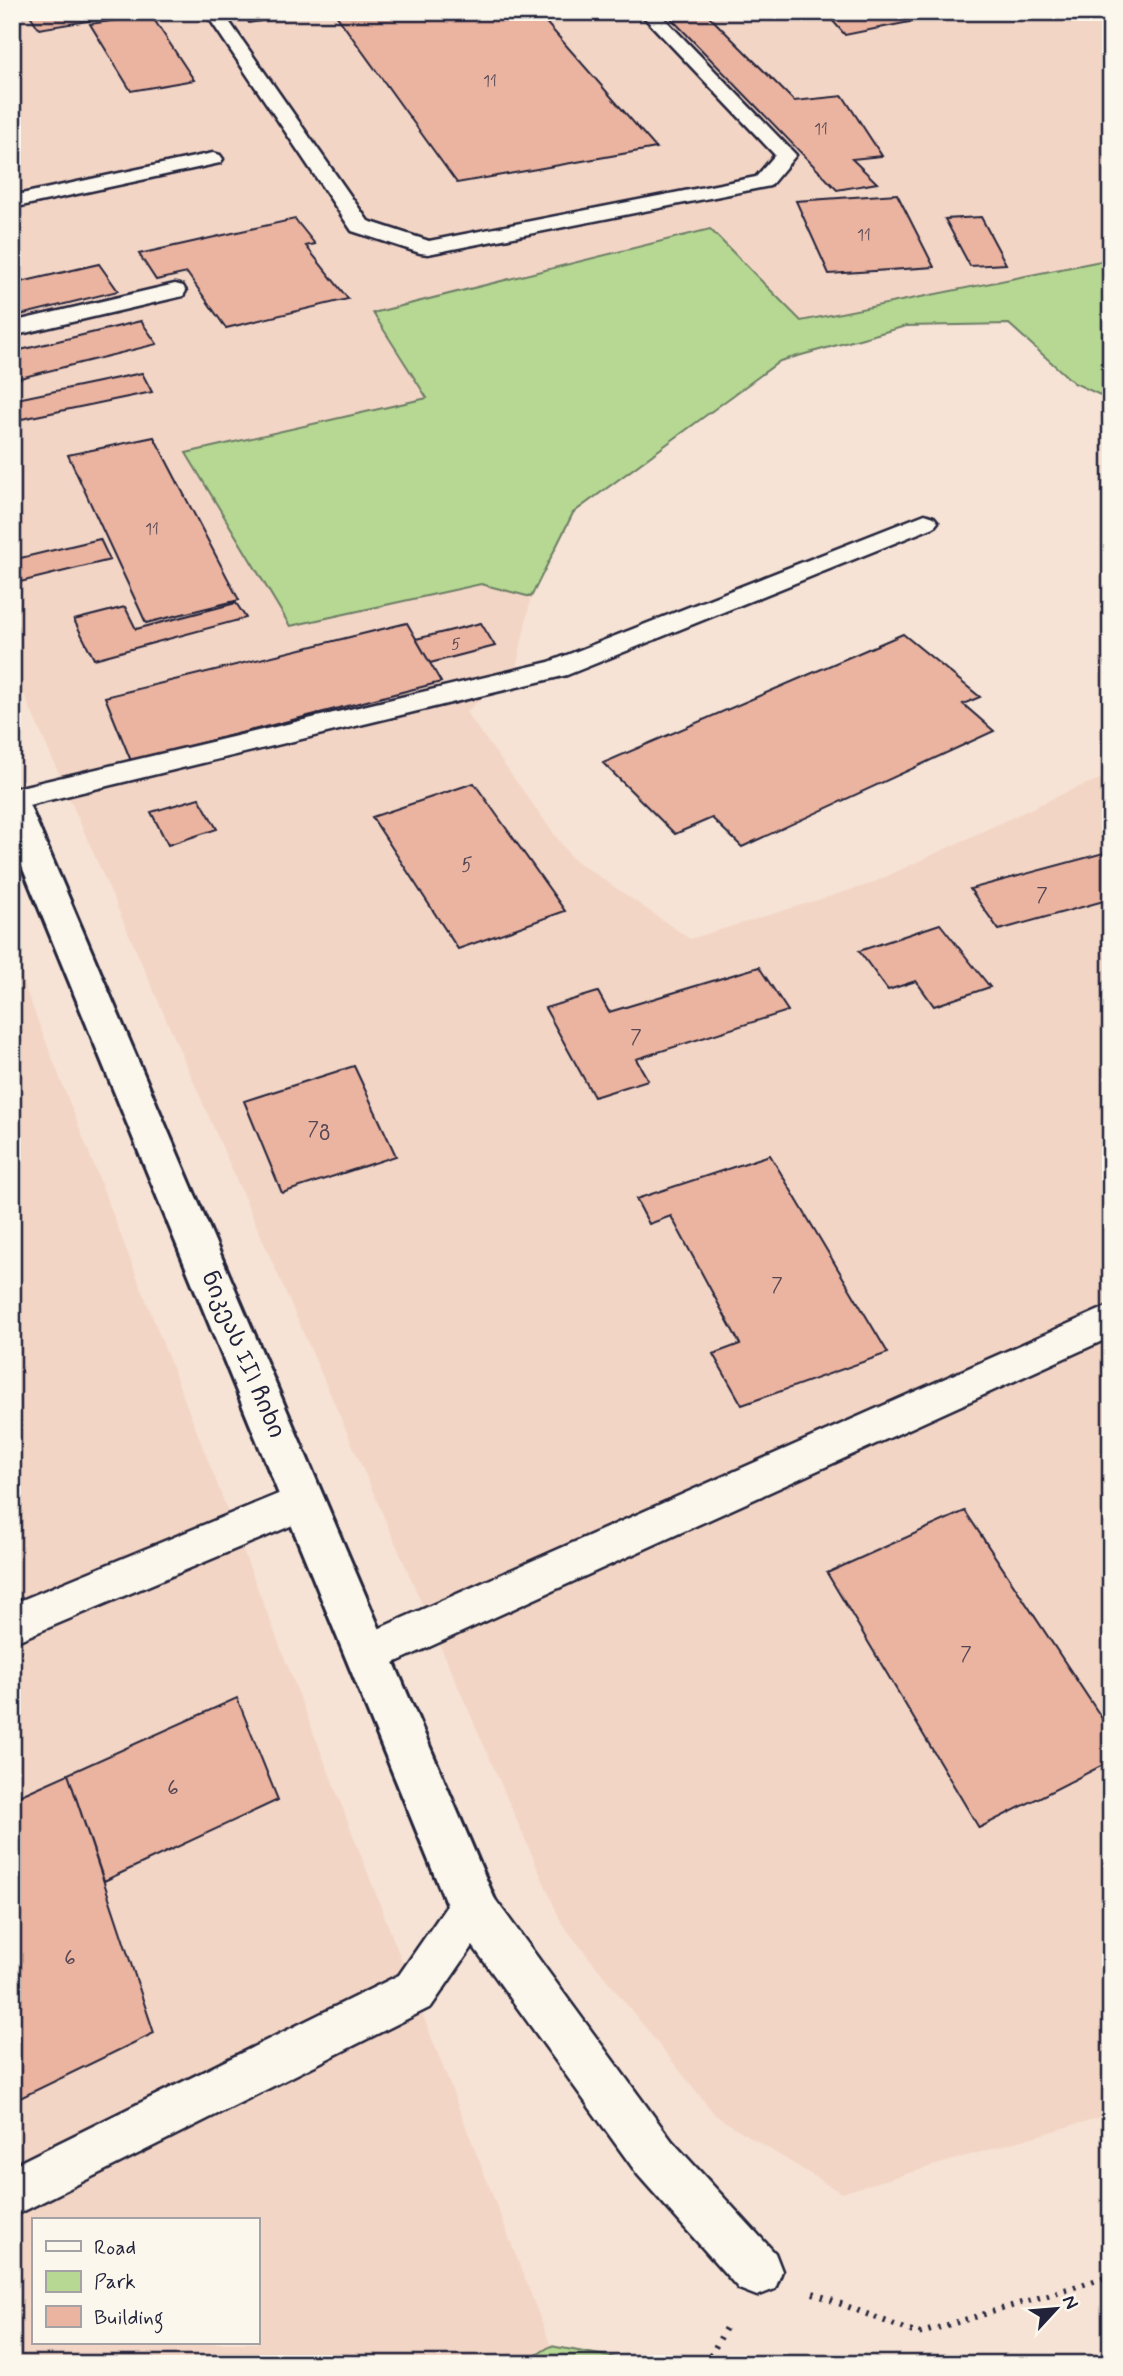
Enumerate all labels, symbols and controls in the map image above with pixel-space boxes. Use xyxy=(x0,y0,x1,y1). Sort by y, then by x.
house number: 11 xyxy=(483,71,497,92)
house number: 11 xyxy=(814,119,828,140)
house number: 11 xyxy=(857,225,871,246)
house number: 11 xyxy=(145,519,159,540)
house number: 5 xyxy=(451,634,461,655)
house number: 5 xyxy=(461,853,473,878)
house number: 7 xyxy=(1036,883,1048,908)
house number: 7 xyxy=(630,1025,642,1050)
house number: 7გ xyxy=(308,1117,330,1142)
street label: ნიკეას III ჩიხი xyxy=(193,1267,291,1443)
house number: 7 xyxy=(771,1273,783,1298)
house number: 7 xyxy=(960,1642,972,1667)
house number: 6 xyxy=(167,1774,179,1804)
house number: 6 xyxy=(64,1944,76,1974)
legend xyxy=(32,2218,259,2344)
text: Road xyxy=(94,2234,136,2262)
text: Park xyxy=(94,2268,136,2296)
north arrow xyxy=(1021,2274,1092,2344)
text: N xyxy=(1056,2291,1084,2313)
text: Building xyxy=(94,2304,164,2334)

